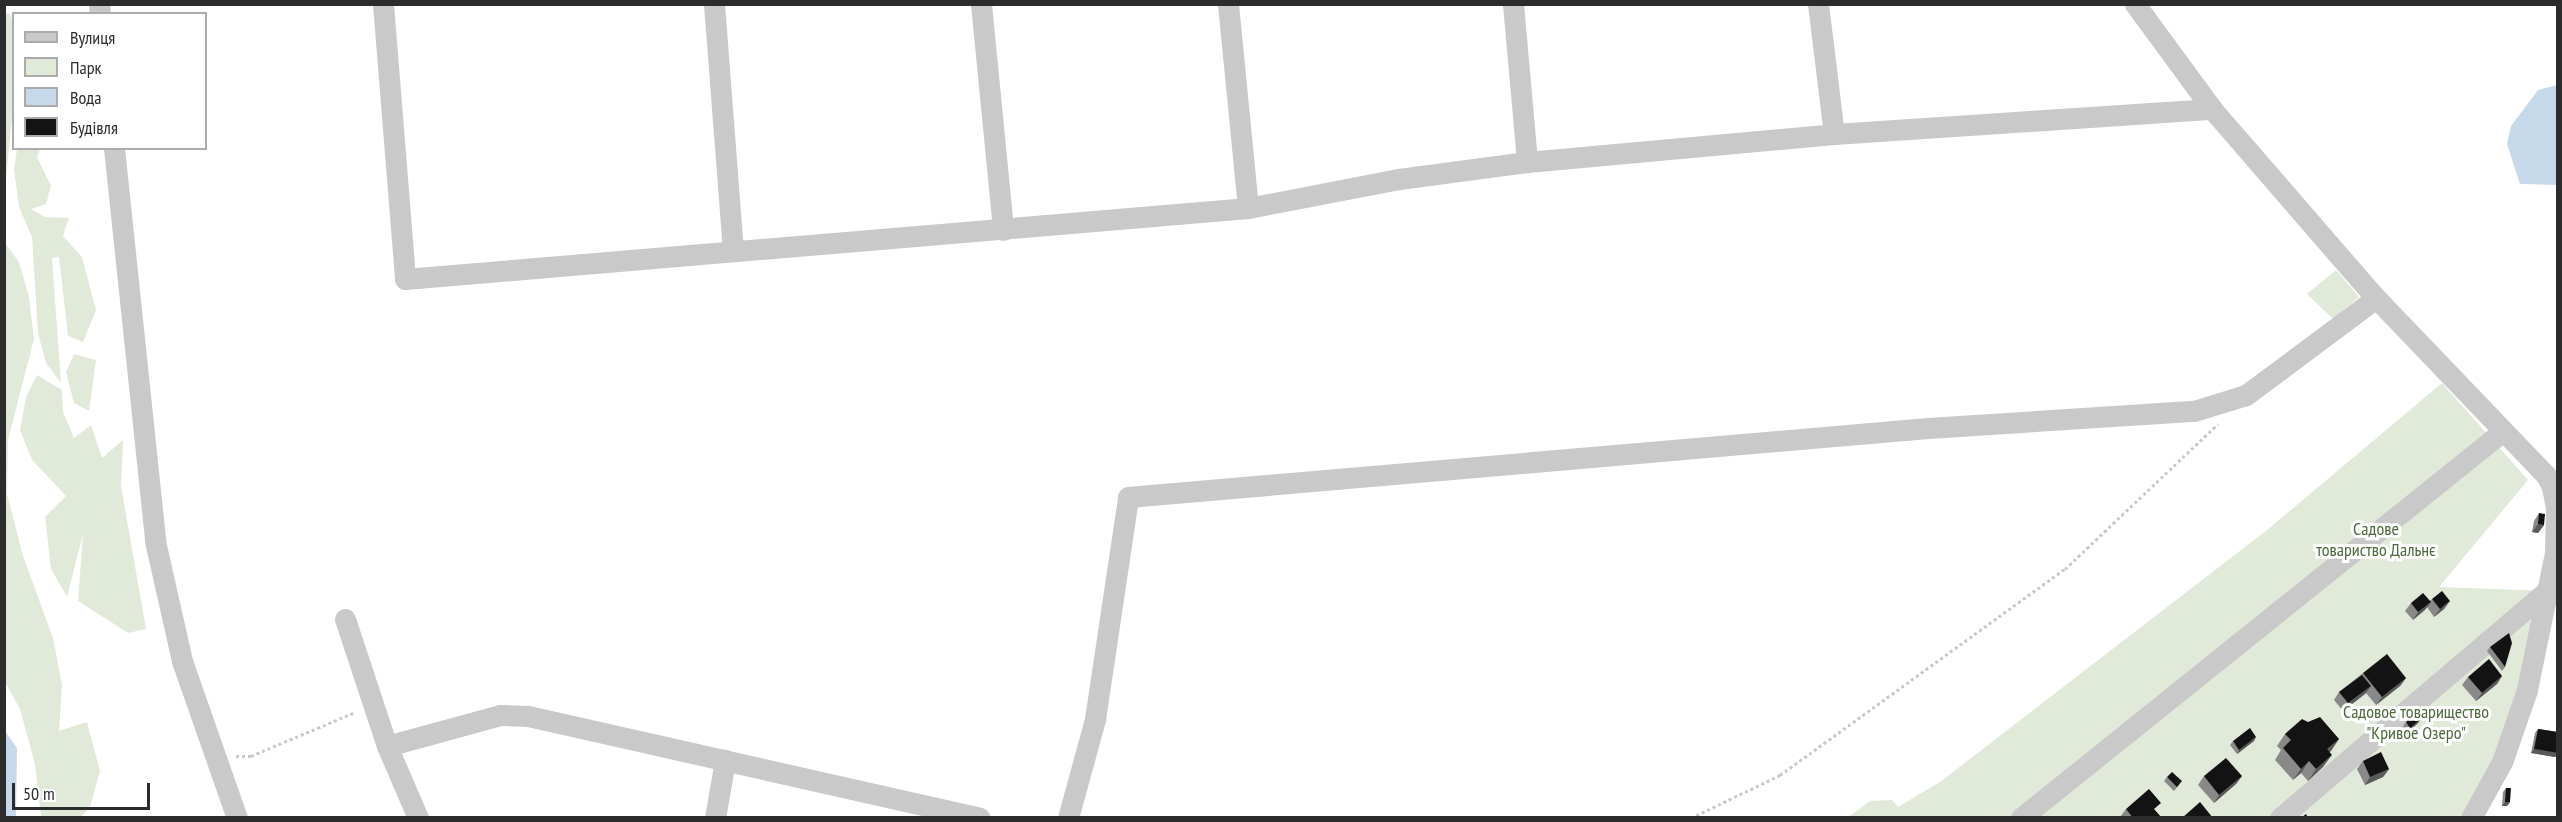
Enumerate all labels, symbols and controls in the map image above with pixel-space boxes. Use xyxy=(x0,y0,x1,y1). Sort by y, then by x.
legend xyxy=(12,12,207,150)
text: Вулиця xyxy=(70,26,115,49)
text: Парк xyxy=(70,56,101,79)
text: Вода xyxy=(70,86,101,109)
text: Будівля xyxy=(70,116,118,139)
park label: Садове товариство Дальнє xyxy=(2316,519,2436,562)
park label: Садовое товарищество "Кривое Озеро" xyxy=(2343,702,2489,744)
scale bar xyxy=(15,771,153,809)
text: 50 m xyxy=(23,782,55,805)

